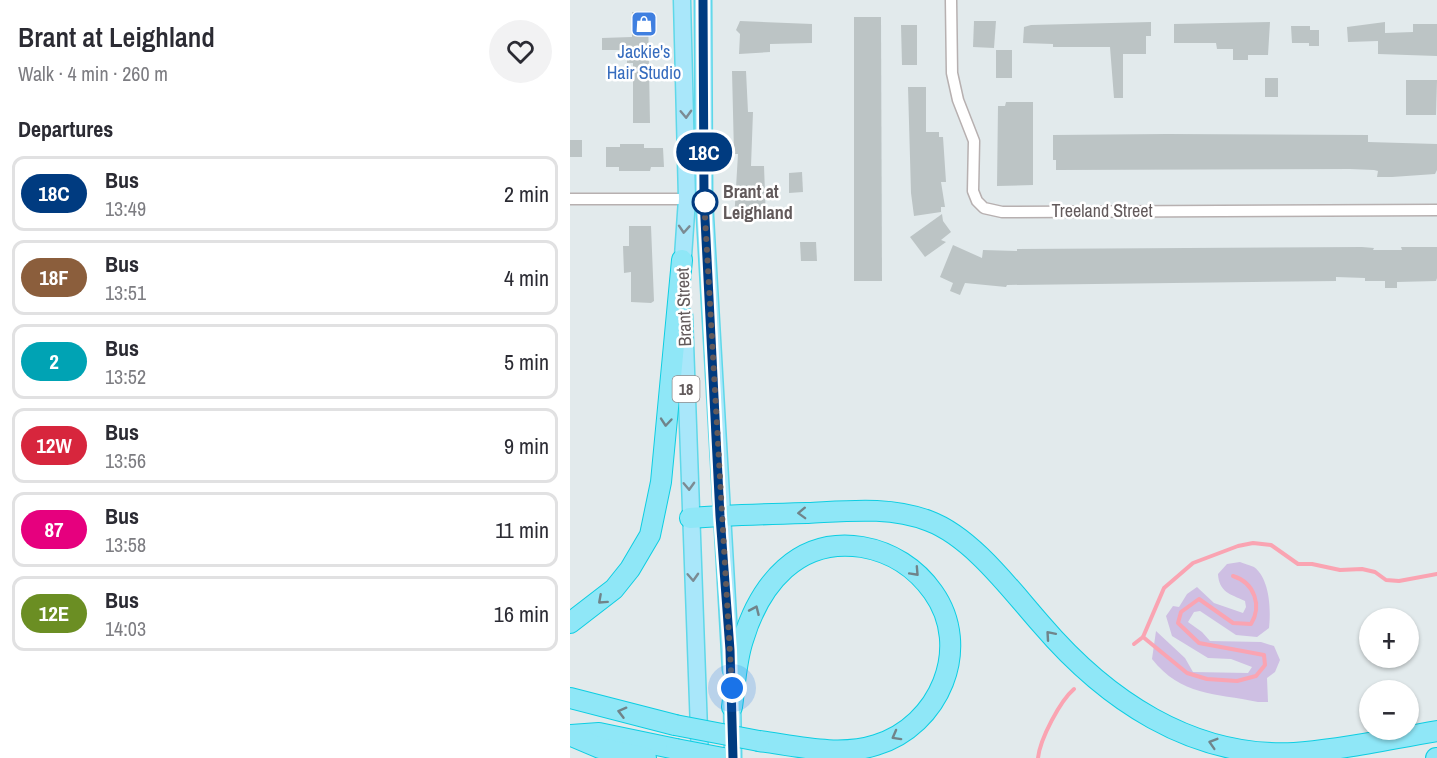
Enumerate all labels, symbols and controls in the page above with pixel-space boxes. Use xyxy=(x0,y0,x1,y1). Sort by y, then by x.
shop icon: Jackie's Hair Studio xyxy=(629,9,659,39)
text: Brant at Leighland xyxy=(18,18,215,56)
button: heart xyxy=(489,20,552,83)
place label: Jackie's Hair Studio xyxy=(607,39,681,85)
text: Walk · 4 min · 260 m xyxy=(18,60,168,87)
one-way arrow xyxy=(680,110,692,119)
text: Departures xyxy=(18,114,113,144)
line badge: 18C xyxy=(670,132,738,172)
text: 18C xyxy=(688,138,720,167)
text: Bus xyxy=(105,165,139,195)
text: 18C xyxy=(38,179,70,208)
text: 2 min xyxy=(504,179,549,209)
place label: Brant at Leighland xyxy=(723,179,793,225)
marker: Brant at Leighland xyxy=(692,189,718,215)
text: 13:49 xyxy=(105,195,146,222)
street label: Treeland Street xyxy=(1051,198,1153,223)
one-way arrow xyxy=(678,225,691,234)
text: Bus xyxy=(105,249,139,279)
text: 18F xyxy=(39,263,69,292)
text: 4 min xyxy=(504,263,549,293)
street label: Brant Street xyxy=(670,267,697,347)
text: 13:51 xyxy=(105,279,146,306)
text: Bus xyxy=(105,333,139,363)
text: 2 xyxy=(49,347,59,376)
text: 5 min xyxy=(504,347,549,377)
text: 13:52 xyxy=(105,363,146,390)
road number: 18 xyxy=(672,376,700,402)
text: Bus xyxy=(105,417,139,447)
one-way arrow xyxy=(660,418,673,427)
text: 12W xyxy=(36,431,72,460)
text: 9 min xyxy=(504,431,549,461)
text: 13:56 xyxy=(105,447,146,474)
one-way arrow xyxy=(683,482,695,491)
text: Bus xyxy=(105,501,139,531)
one-way arrow xyxy=(798,507,807,519)
text: 87 xyxy=(44,515,64,544)
text: 11 min xyxy=(495,515,549,545)
text: 13:58 xyxy=(105,531,146,558)
one-way arrow xyxy=(908,565,919,576)
one-way arrow xyxy=(687,572,700,581)
text: Bus xyxy=(105,585,139,615)
one-way arrow xyxy=(598,593,609,604)
text: 12E xyxy=(39,599,69,628)
text: 16 min xyxy=(494,599,549,629)
one-way arrow xyxy=(748,606,760,617)
map controls xyxy=(1359,608,1419,740)
button: + xyxy=(1359,608,1419,668)
text: 14:03 xyxy=(105,615,146,642)
one-way arrow xyxy=(1046,631,1057,642)
your location xyxy=(717,673,747,703)
button: − xyxy=(1359,680,1419,740)
one-way arrow xyxy=(618,706,628,719)
one-way arrow xyxy=(892,729,902,740)
one-way arrow xyxy=(1208,738,1219,750)

